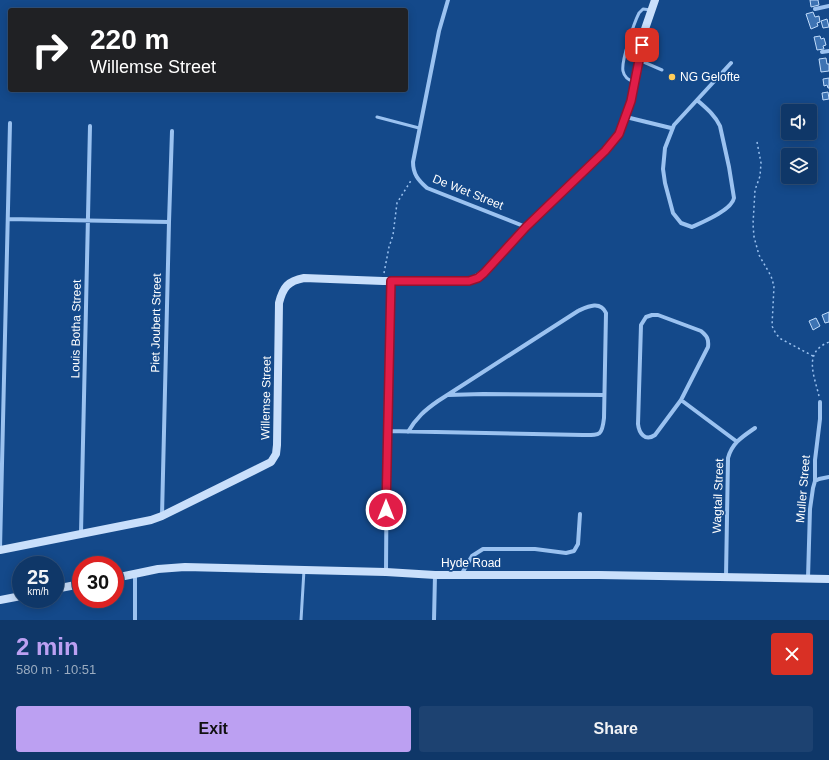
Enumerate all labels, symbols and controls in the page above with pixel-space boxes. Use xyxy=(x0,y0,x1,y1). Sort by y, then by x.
icon: right xyxy=(24,24,76,76)
text: 220 m xyxy=(90,24,169,55)
pin xyxy=(625,28,659,62)
icon: arrive xyxy=(631,34,653,56)
text: Willemse Street xyxy=(90,57,216,77)
place label: NG Gelofte xyxy=(680,70,740,84)
marker: NG Gelofte xyxy=(667,72,677,82)
map controls xyxy=(781,104,817,184)
button: sound xyxy=(781,104,817,140)
button: layers xyxy=(781,148,817,184)
street label: De Wet Street xyxy=(431,171,506,213)
street label: Piet Joubert Street xyxy=(148,273,164,373)
street label: Louis Botha Street xyxy=(68,279,84,378)
street label: Willemse Street xyxy=(258,355,274,440)
street label: Muller Street xyxy=(793,454,813,523)
street label: Wagtail Street xyxy=(710,458,726,534)
position arrow xyxy=(365,489,407,531)
speed limit sign: 30 xyxy=(72,556,124,608)
street label: Hyde Road xyxy=(441,556,501,570)
text: 25 xyxy=(27,566,49,588)
text: km/h xyxy=(27,586,49,597)
text: 2 min xyxy=(16,633,79,660)
button: close xyxy=(771,633,813,675)
text: 580 m · 10:51 xyxy=(16,662,96,677)
button: Exit xyxy=(16,706,411,752)
button: Share xyxy=(419,706,813,752)

